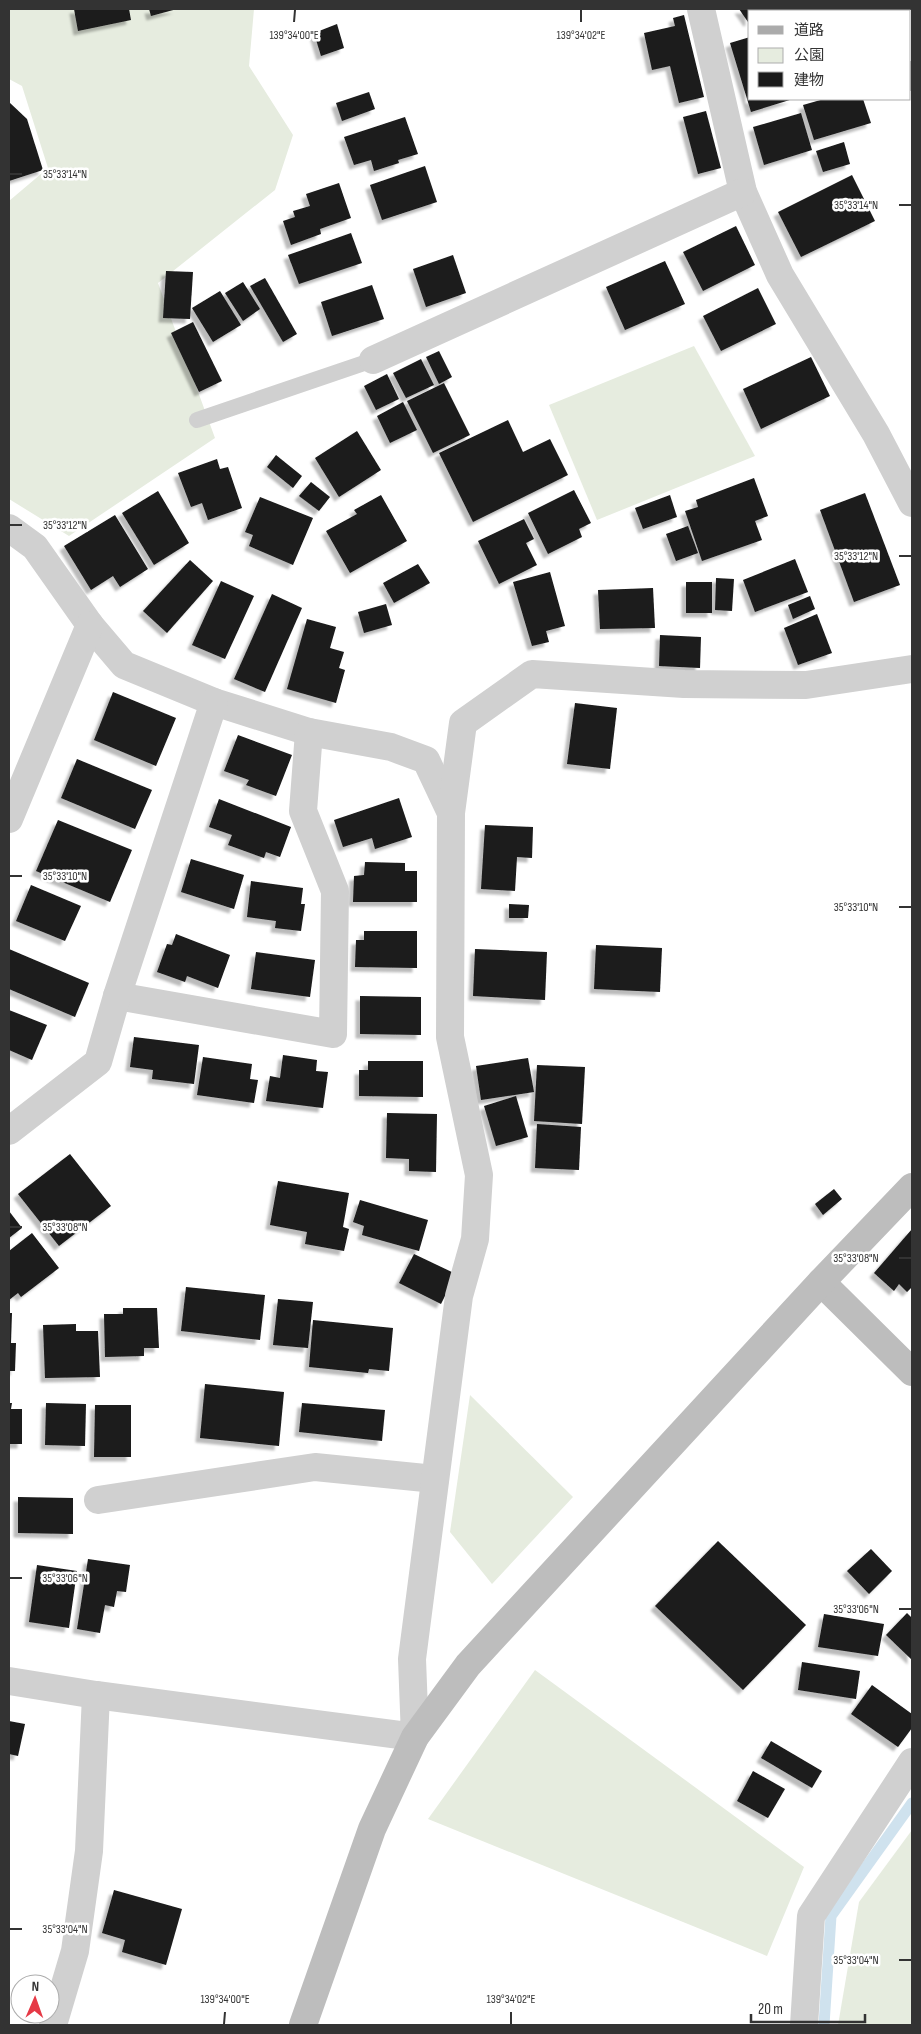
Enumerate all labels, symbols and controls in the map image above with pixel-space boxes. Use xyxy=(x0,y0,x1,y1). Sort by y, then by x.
legend xyxy=(748,10,911,100)
text: 道路 xyxy=(794,21,824,40)
text: 139°34'00"E xyxy=(269,28,319,43)
text: 139°34'02"E xyxy=(557,28,605,43)
text: 公園 xyxy=(794,46,824,65)
text: 建物 xyxy=(794,71,824,90)
text: 35°33'14"N xyxy=(43,167,87,182)
text: 35°33'14"N xyxy=(834,198,878,213)
text: 35°33'12"N xyxy=(43,518,87,533)
text: 35°33'12"N xyxy=(834,549,878,564)
text: 35°33'10"N xyxy=(43,869,87,884)
text: 35°33'10"N xyxy=(834,900,878,915)
text: 35°33'08"N xyxy=(42,1220,88,1235)
text: 35°33'08"N xyxy=(833,1251,879,1266)
text: 35°33'06"N xyxy=(42,1571,88,1586)
text: 35°33'06"N xyxy=(833,1602,879,1617)
text: 35°33'04"N xyxy=(42,1922,88,1937)
text: 35°33'04"N xyxy=(833,1953,879,1968)
north arrow xyxy=(10,1974,60,2024)
text: N xyxy=(31,1978,39,1995)
text: 139°34'00"E xyxy=(200,1992,250,2007)
text: 139°34'02"E xyxy=(487,1992,535,2007)
scale bar xyxy=(751,1992,865,2024)
text: 20 m xyxy=(758,2000,783,2019)

